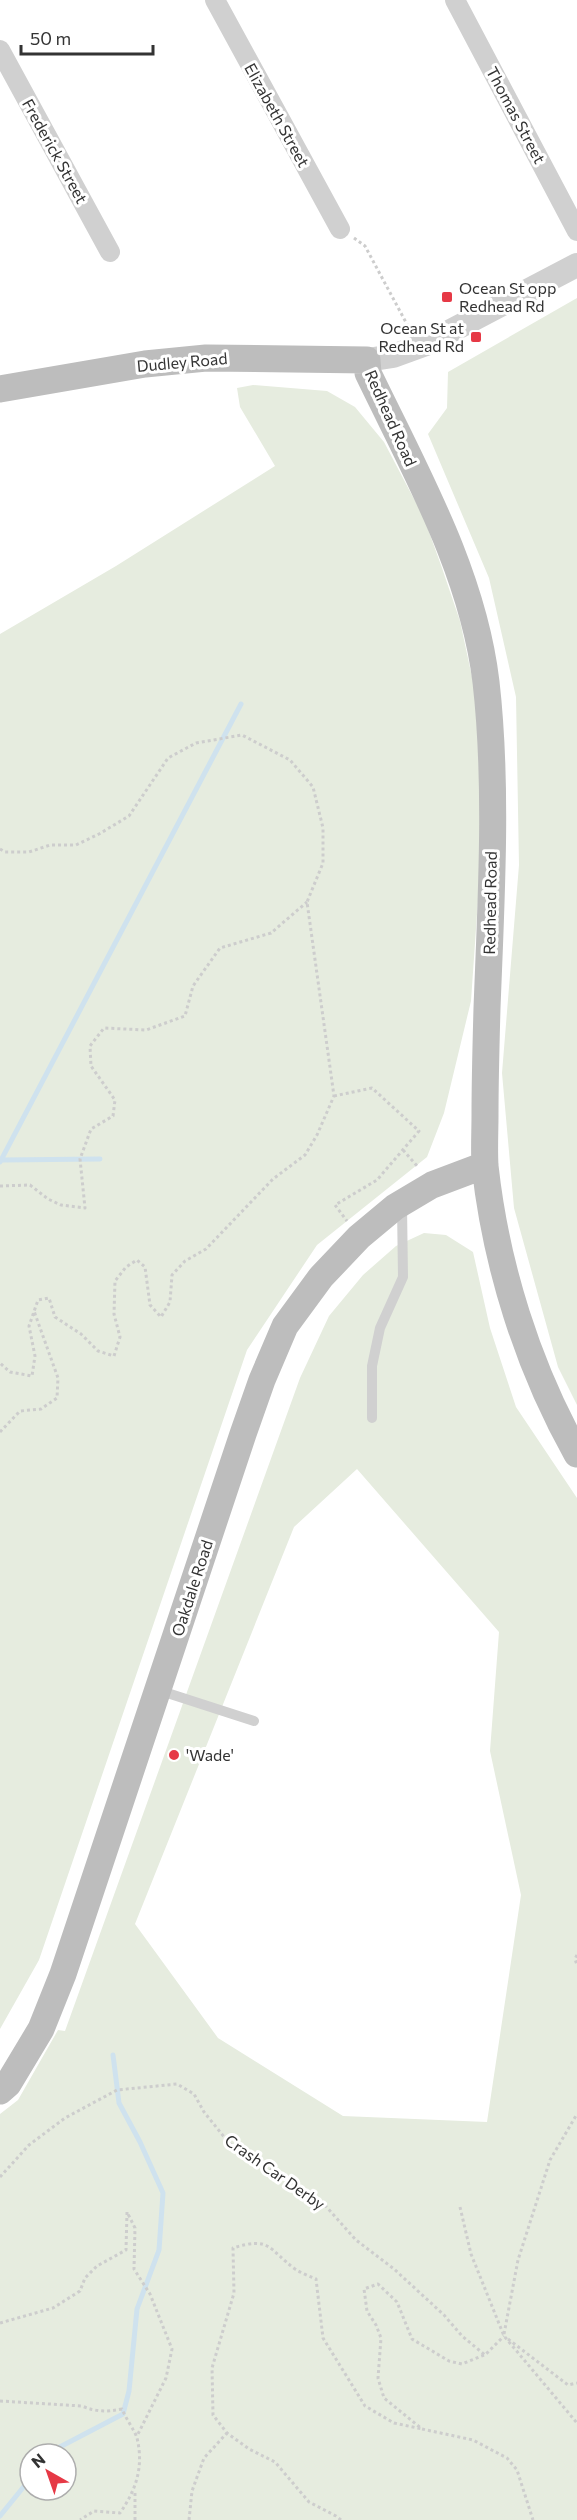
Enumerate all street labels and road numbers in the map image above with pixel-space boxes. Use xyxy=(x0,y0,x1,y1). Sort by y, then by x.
street label: Elizabeth Street xyxy=(241,60,314,170)
street label: Thomas Street xyxy=(483,63,550,167)
street label: Frederick Street xyxy=(19,95,92,207)
street label: Dudley Road xyxy=(136,348,228,375)
street label: Redhead Road xyxy=(362,367,421,469)
street label: Redhead Road xyxy=(479,851,500,955)
street label: Oakdale Road xyxy=(167,1537,216,1638)
street label: Crash Car Derby xyxy=(222,2130,329,2213)

